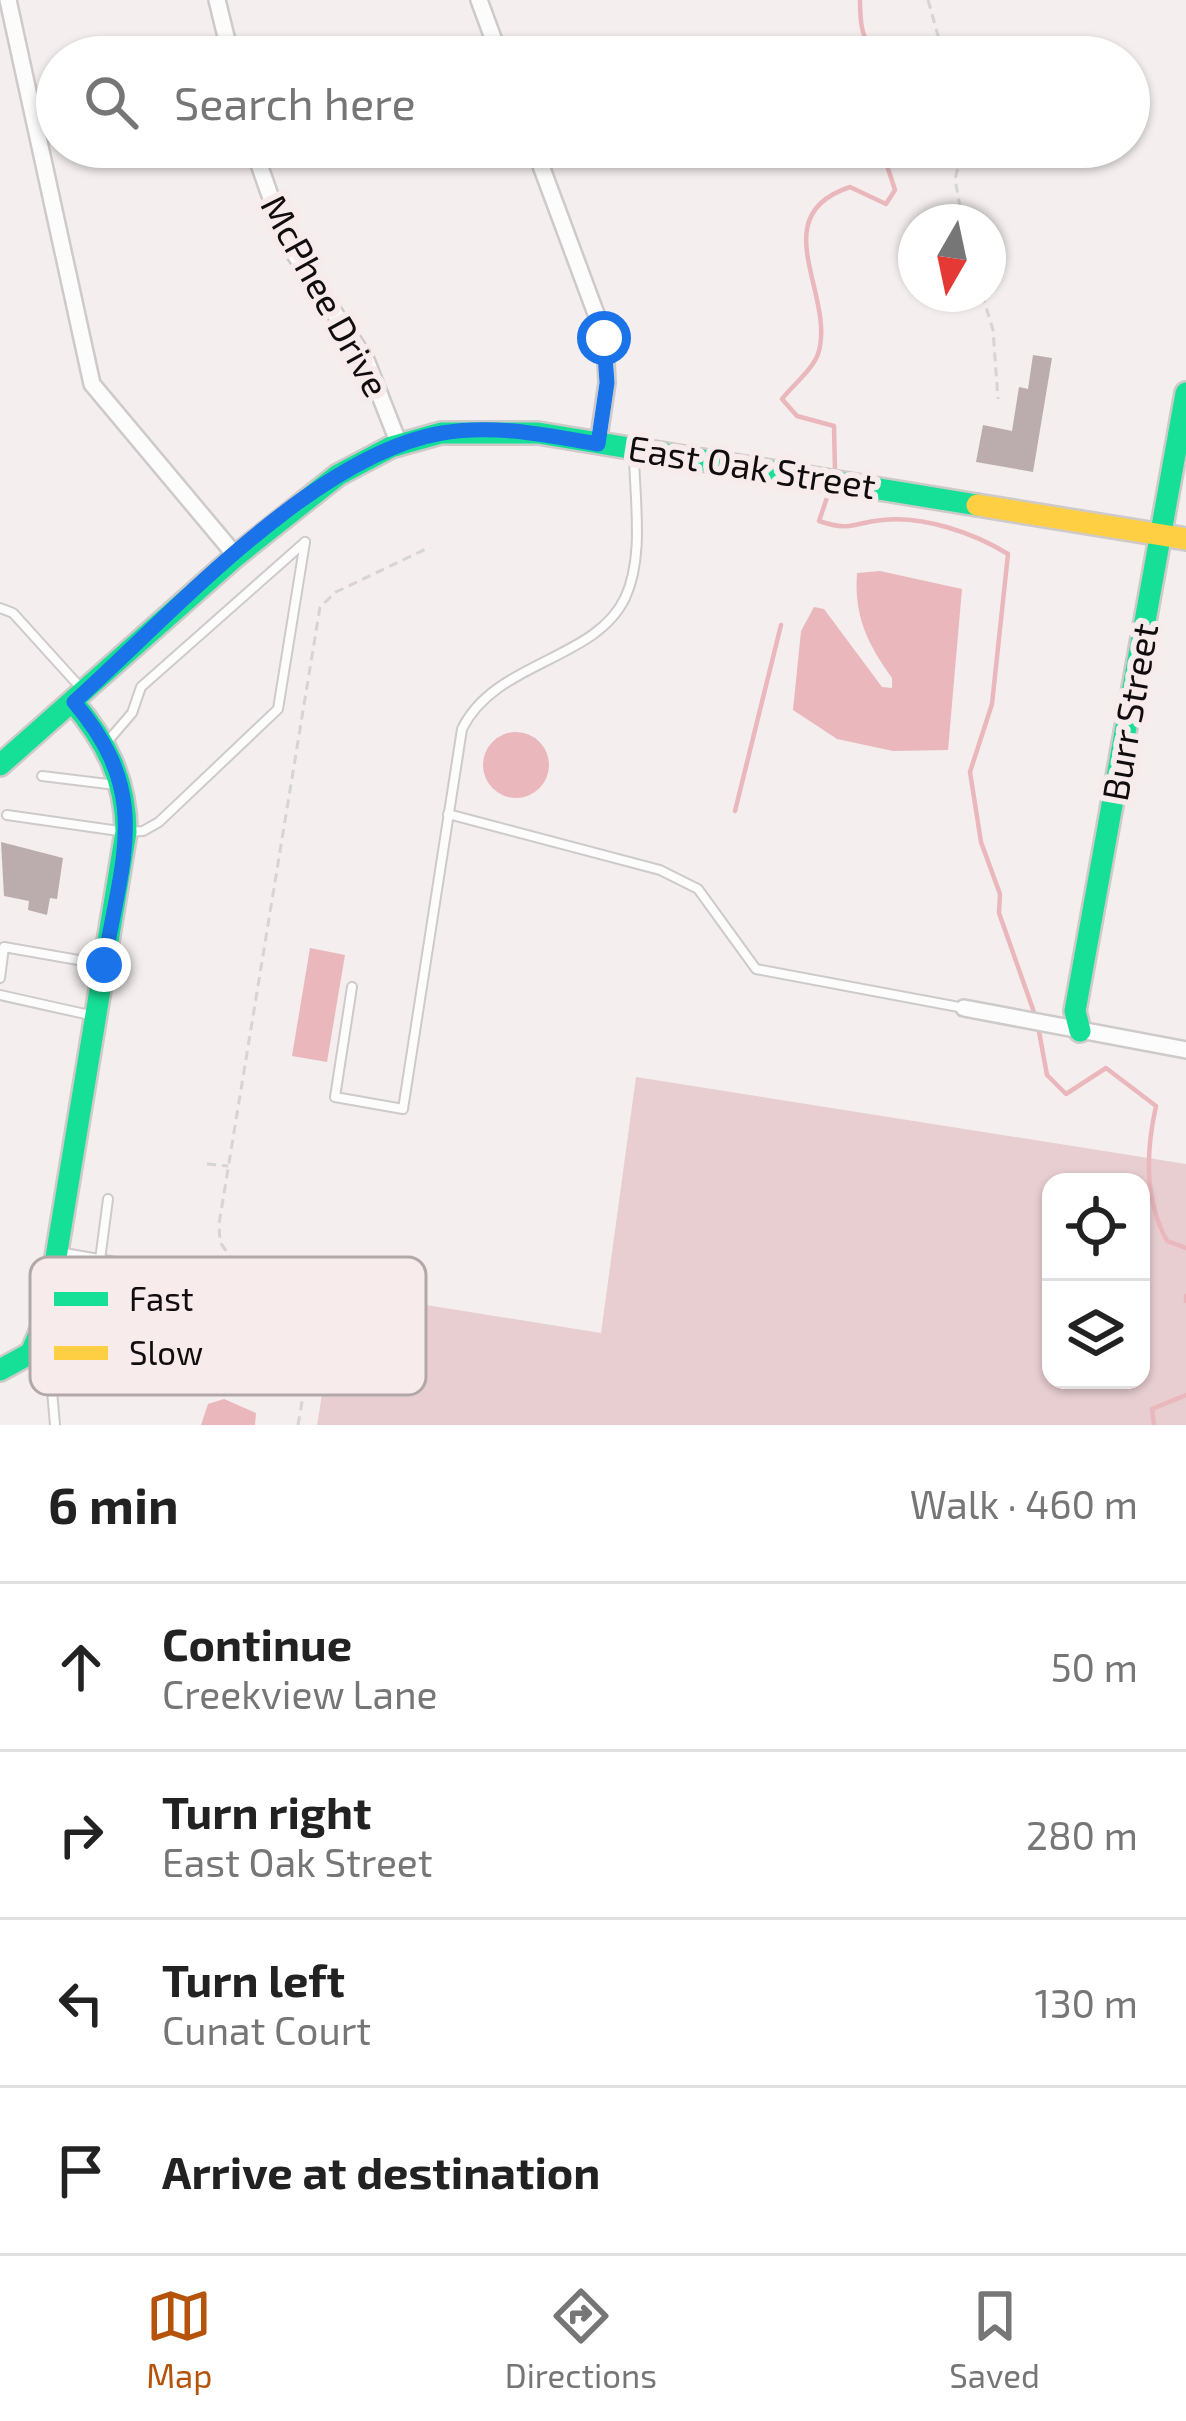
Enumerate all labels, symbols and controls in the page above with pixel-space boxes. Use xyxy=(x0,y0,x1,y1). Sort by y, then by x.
search box xyxy=(36,36,1150,168)
icon: search xyxy=(78,69,144,135)
text: Search here xyxy=(174,75,416,129)
street label: McPhee Drive xyxy=(253,187,399,403)
north arrow xyxy=(898,204,1006,312)
route start xyxy=(577,311,631,365)
street label: East Oak Street xyxy=(626,425,879,506)
street label: Burr Street xyxy=(1092,620,1165,804)
route end xyxy=(77,938,131,992)
map controls xyxy=(1042,1173,1150,1389)
button: locate xyxy=(1042,1173,1150,1281)
legend xyxy=(30,1257,426,1395)
text: Fast xyxy=(129,1278,193,1318)
button: layers xyxy=(1042,1281,1150,1389)
text: Slow xyxy=(129,1332,203,1372)
text: 6 min xyxy=(48,1473,179,1534)
text: Walk · 460 m xyxy=(910,1480,1138,1527)
text: Continue xyxy=(162,1616,352,1670)
icon: ahead xyxy=(48,1634,114,1700)
text: 50 m xyxy=(1051,1643,1138,1690)
text: Creekview Lane xyxy=(162,1670,438,1717)
text: Turn right xyxy=(162,1784,371,1838)
icon: right xyxy=(48,1802,114,1868)
text: 280 m xyxy=(1026,1811,1138,1858)
text: East Oak Street xyxy=(162,1838,433,1885)
text: Turn left xyxy=(162,1952,345,2006)
icon: left xyxy=(48,1970,114,2036)
text: 130 m xyxy=(1034,1979,1138,2026)
text: Cunat Court xyxy=(162,2006,371,2053)
icon: arrive xyxy=(48,2138,114,2204)
text: Arrive at destination xyxy=(162,2144,600,2198)
tab: Map xyxy=(146,2283,212,2395)
tab: Directions xyxy=(505,2283,657,2395)
tab: Saved xyxy=(949,2283,1040,2395)

